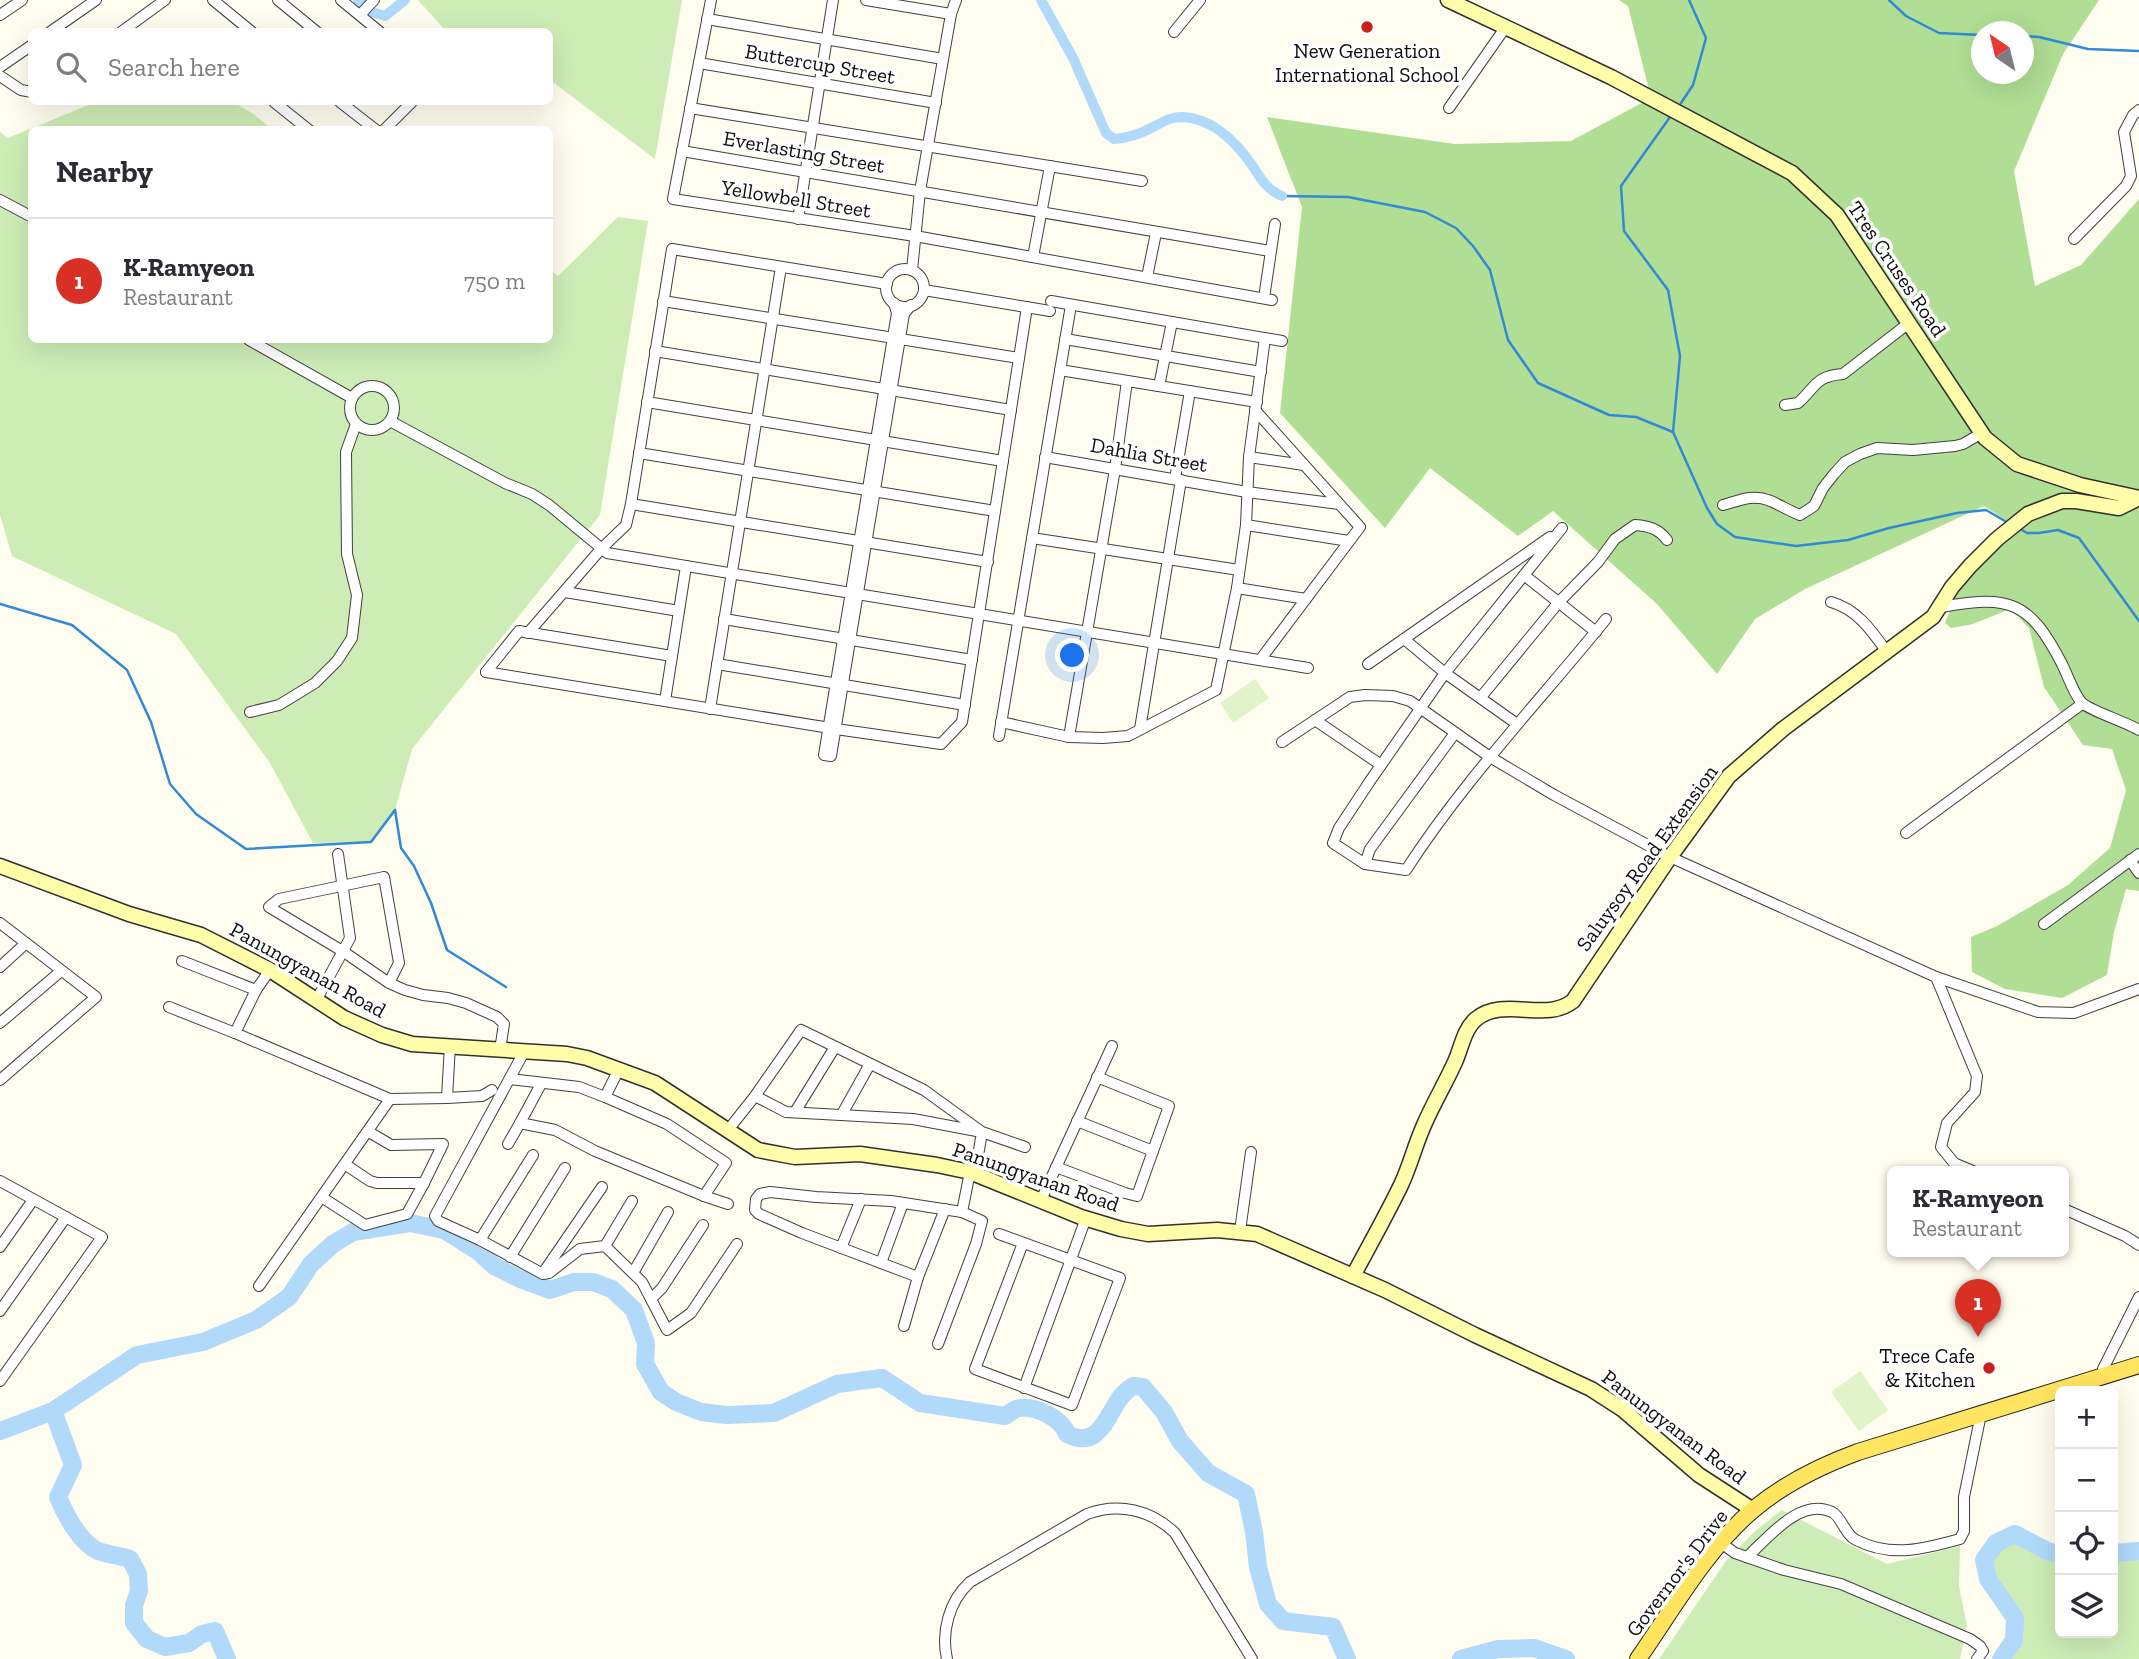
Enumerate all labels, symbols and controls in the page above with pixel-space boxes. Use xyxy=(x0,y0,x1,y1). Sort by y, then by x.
marker: New Generation International School xyxy=(1359,19,1375,35)
north arrow xyxy=(1971,21,2034,84)
search box xyxy=(28,28,553,105)
street label: Buttercup Street xyxy=(743,38,897,89)
place label: New Generation International School xyxy=(1275,38,1460,87)
icon: search xyxy=(52,48,90,86)
text: Search here xyxy=(108,51,240,83)
street label: Everlasting Street xyxy=(721,125,887,178)
text: Nearby xyxy=(56,154,153,190)
street label: Yellowbell Street xyxy=(718,174,873,223)
street label: Tres Cruses Road xyxy=(1843,196,1952,341)
text: K-Ramyeon xyxy=(123,251,254,283)
text: 1 xyxy=(74,267,84,295)
text: 750 m xyxy=(464,267,525,295)
text: Restaurant xyxy=(123,283,233,311)
street label: Dahlia Street xyxy=(1089,432,1210,477)
your location xyxy=(1055,638,1089,672)
street label: Saluysoy Road Extension xyxy=(1571,760,1723,956)
street label: Panungyanan Road xyxy=(226,916,391,1023)
street label: Panungyanan Road xyxy=(950,1136,1123,1217)
popup xyxy=(1887,1166,2069,1257)
text: K-Ramyeon xyxy=(1912,1182,2044,1214)
text: Restaurant xyxy=(1912,1214,2022,1242)
pin: 1 xyxy=(1955,1279,2001,1337)
place label: Trece Cafe & Kitchen xyxy=(1879,1343,1975,1392)
marker: Trece Cafe & Kitchen xyxy=(1981,1360,1997,1376)
street label: Panungyanan Road xyxy=(1597,1364,1752,1489)
map controls xyxy=(2055,1386,2118,1638)
button: + xyxy=(2055,1386,2118,1449)
button: − xyxy=(2055,1449,2118,1512)
street label: Governor's Drive xyxy=(1621,1504,1733,1641)
button: locate xyxy=(2055,1512,2118,1575)
button: layers xyxy=(2055,1575,2118,1638)

